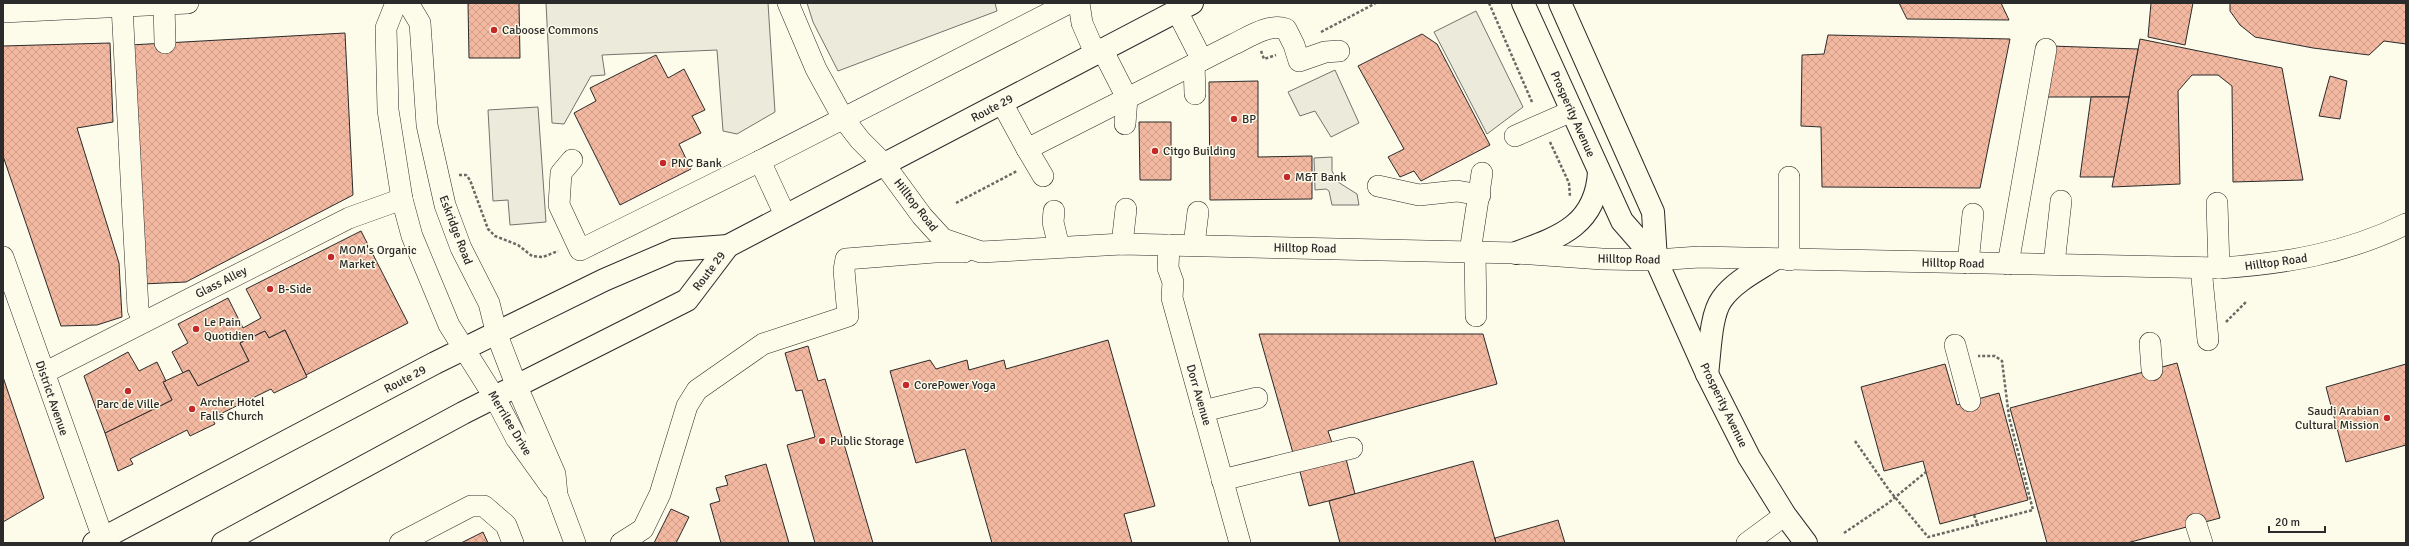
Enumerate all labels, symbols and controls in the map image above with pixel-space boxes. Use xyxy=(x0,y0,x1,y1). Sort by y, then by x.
place label: Caboose Commons xyxy=(502,23,599,38)
marker: Caboose Commons xyxy=(489,25,499,35)
street label: Prosperity Avenue xyxy=(1547,69,1598,160)
street label: Route 29 xyxy=(969,91,1016,126)
place label: BP xyxy=(1242,112,1256,127)
marker: BP xyxy=(1229,114,1239,124)
place label: Citgo Building xyxy=(1163,144,1236,159)
marker: Citgo Building xyxy=(1150,146,1160,156)
place label: PNC Bank xyxy=(671,156,722,171)
marker: PNC Bank xyxy=(658,158,668,168)
place label: M&T Bank xyxy=(1295,170,1346,185)
marker: M&T Bank xyxy=(1282,172,1292,182)
street label: Hilltop Road xyxy=(890,176,941,235)
street label: Eskridge Road xyxy=(435,193,476,267)
street label: Hilltop Road xyxy=(1273,240,1337,257)
place label: MOM's Organic Market xyxy=(339,243,417,272)
street label: Route 29 xyxy=(690,249,729,294)
street label: Hilltop Road xyxy=(1597,251,1661,268)
street label: Hilltop Road xyxy=(2244,251,2308,274)
marker: MOM's Organic Market xyxy=(326,252,336,262)
street label: Hilltop Road xyxy=(1921,255,1985,272)
street label: Glass Alley xyxy=(193,263,250,302)
place label: B-Side xyxy=(278,282,312,297)
marker: B-Side xyxy=(265,284,275,294)
place label: Le Pain Quotidien xyxy=(204,315,254,344)
marker: Le Pain Quotidien xyxy=(191,324,201,334)
street label: District Avenue xyxy=(32,359,71,438)
street label: Prosperity Avenue xyxy=(1697,360,1751,450)
street label: Route 29 xyxy=(382,362,429,397)
street label: Dorr Avenue xyxy=(1183,363,1214,427)
place label: CorePower Yoga xyxy=(914,378,996,393)
marker: CorePower Yoga xyxy=(901,380,911,390)
marker: Parc de Ville xyxy=(123,386,133,396)
street label: Merrilee Drive xyxy=(484,388,535,458)
place label: Archer Hotel Falls Church xyxy=(200,395,265,424)
place label: Parc de Ville xyxy=(96,397,160,412)
marker: Archer Hotel Falls Church xyxy=(187,404,197,414)
place label: Saudi Arabian Cultural Mission xyxy=(2295,404,2379,433)
marker: Saudi Arabian Cultural Mission xyxy=(2382,413,2392,423)
place label: Public Storage xyxy=(830,434,904,449)
marker: Public Storage xyxy=(817,436,827,446)
scale bar xyxy=(2269,508,2325,534)
text: 20 m xyxy=(2275,515,2300,530)

